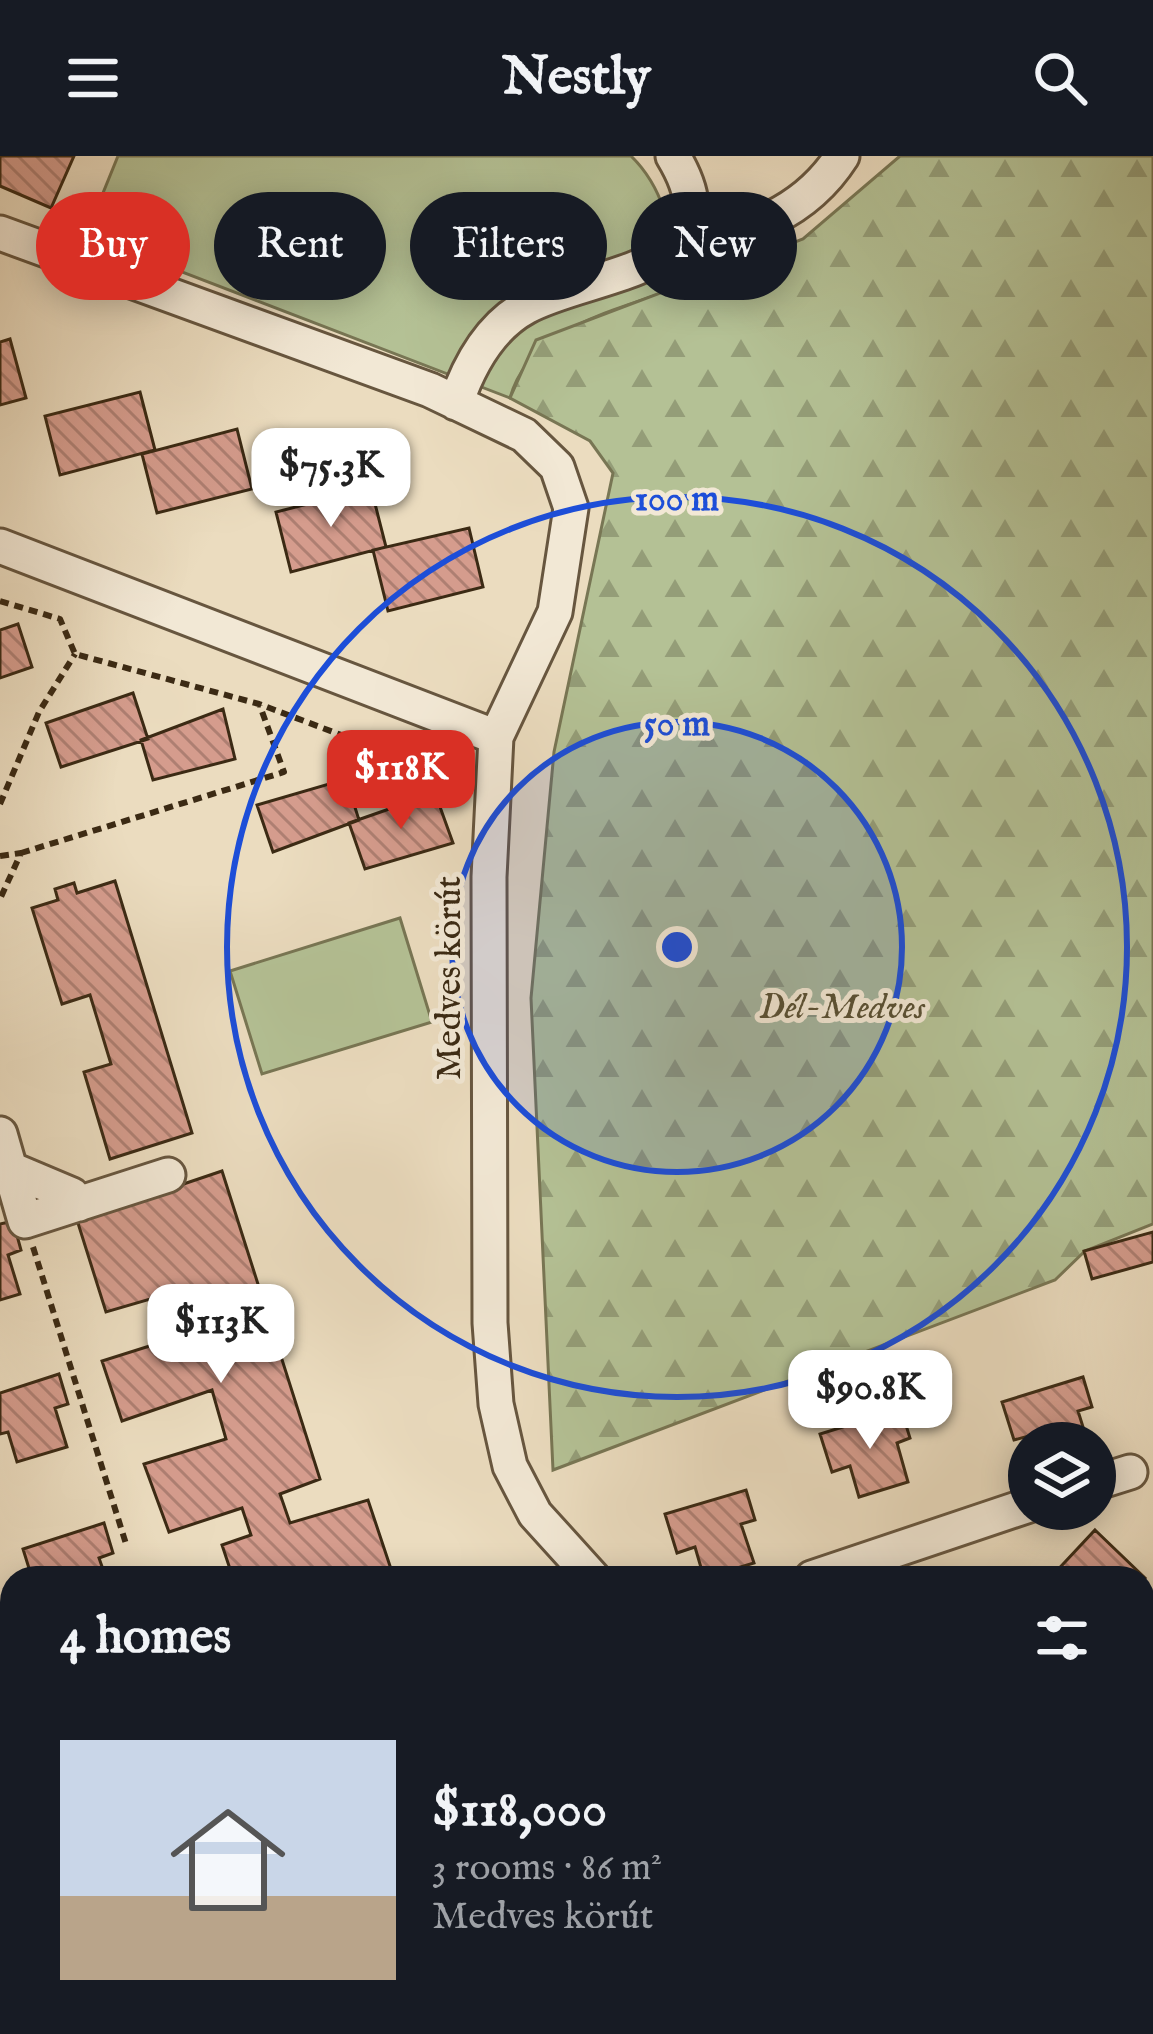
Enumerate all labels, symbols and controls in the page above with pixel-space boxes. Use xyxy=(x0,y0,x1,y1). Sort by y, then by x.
text: Nestly xyxy=(502,44,651,113)
icon: menu xyxy=(60,45,126,111)
icon: search xyxy=(1027,45,1093,111)
chip: Buy xyxy=(36,192,190,300)
chip: Rent xyxy=(214,192,386,300)
chip: Filters xyxy=(410,192,607,300)
chip: New xyxy=(631,192,797,300)
pin: $75.3K xyxy=(233,428,429,530)
text: $75.3K xyxy=(278,442,384,491)
text: 100 m xyxy=(635,477,719,523)
text: 50 m xyxy=(644,702,710,748)
pin: $118K xyxy=(317,730,485,832)
text: $118K xyxy=(354,744,448,793)
street label: Medves körút xyxy=(427,876,473,1080)
centre of rings xyxy=(656,926,698,968)
park label: Dél-Medves xyxy=(759,985,926,1031)
pin: $113K xyxy=(137,1284,305,1386)
text: $113K xyxy=(174,1298,268,1347)
pin: $90.8K xyxy=(772,1350,968,1452)
text: $90.8K xyxy=(815,1364,925,1413)
map controls xyxy=(1008,1422,1116,1530)
button: layers xyxy=(1008,1422,1116,1530)
icon: filters xyxy=(1029,1605,1095,1671)
text: 4 homes xyxy=(60,1606,231,1671)
text: $118,000 xyxy=(432,1779,607,1844)
icon: home xyxy=(156,1788,300,1932)
text: 3 rooms · 86 m² xyxy=(432,1844,662,1893)
text: Medves körút xyxy=(432,1893,653,1942)

